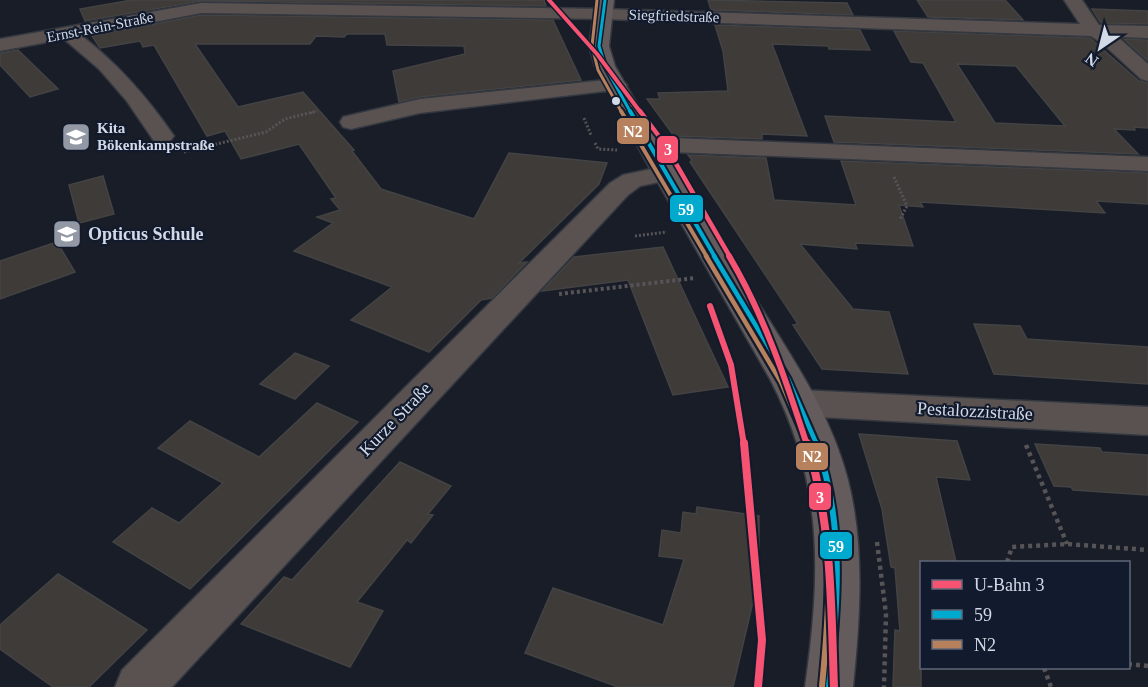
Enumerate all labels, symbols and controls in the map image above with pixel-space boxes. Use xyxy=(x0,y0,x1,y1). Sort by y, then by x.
street label: Siegfriedstraße xyxy=(628,6,720,26)
street label: Ernst-Rein-Straße xyxy=(45,9,155,45)
north arrow xyxy=(1070,18,1130,78)
text: N xyxy=(1082,49,1101,70)
unlabelled marker xyxy=(610,95,622,107)
line badge: N2 xyxy=(616,117,650,145)
place label: Kita Bökenkampstraße xyxy=(97,120,215,153)
school or university icon: Kita Bökenkampstraße xyxy=(60,121,92,153)
text: N2 xyxy=(623,123,643,140)
line badge: 3 xyxy=(656,135,679,164)
text: 3 xyxy=(664,141,672,158)
line badge: 59 xyxy=(669,194,704,223)
text: 59 xyxy=(678,201,694,218)
school or university icon: Opticus Schule xyxy=(51,218,83,250)
place label: Opticus Schule xyxy=(88,224,204,244)
street label: Kurze Straße xyxy=(355,378,435,460)
street label: Pestalozzistraße xyxy=(917,398,1033,424)
line badge: N2 xyxy=(795,442,829,471)
text: N2 xyxy=(802,448,822,465)
line badge: 3 xyxy=(808,482,832,511)
text: 3 xyxy=(816,489,824,506)
line badge: 59 xyxy=(819,531,853,560)
text: 59 xyxy=(828,538,844,555)
legend xyxy=(920,561,1130,669)
text: U-Bahn 3 xyxy=(974,575,1045,595)
text: 59 xyxy=(974,605,992,625)
text: N2 xyxy=(974,635,996,655)

